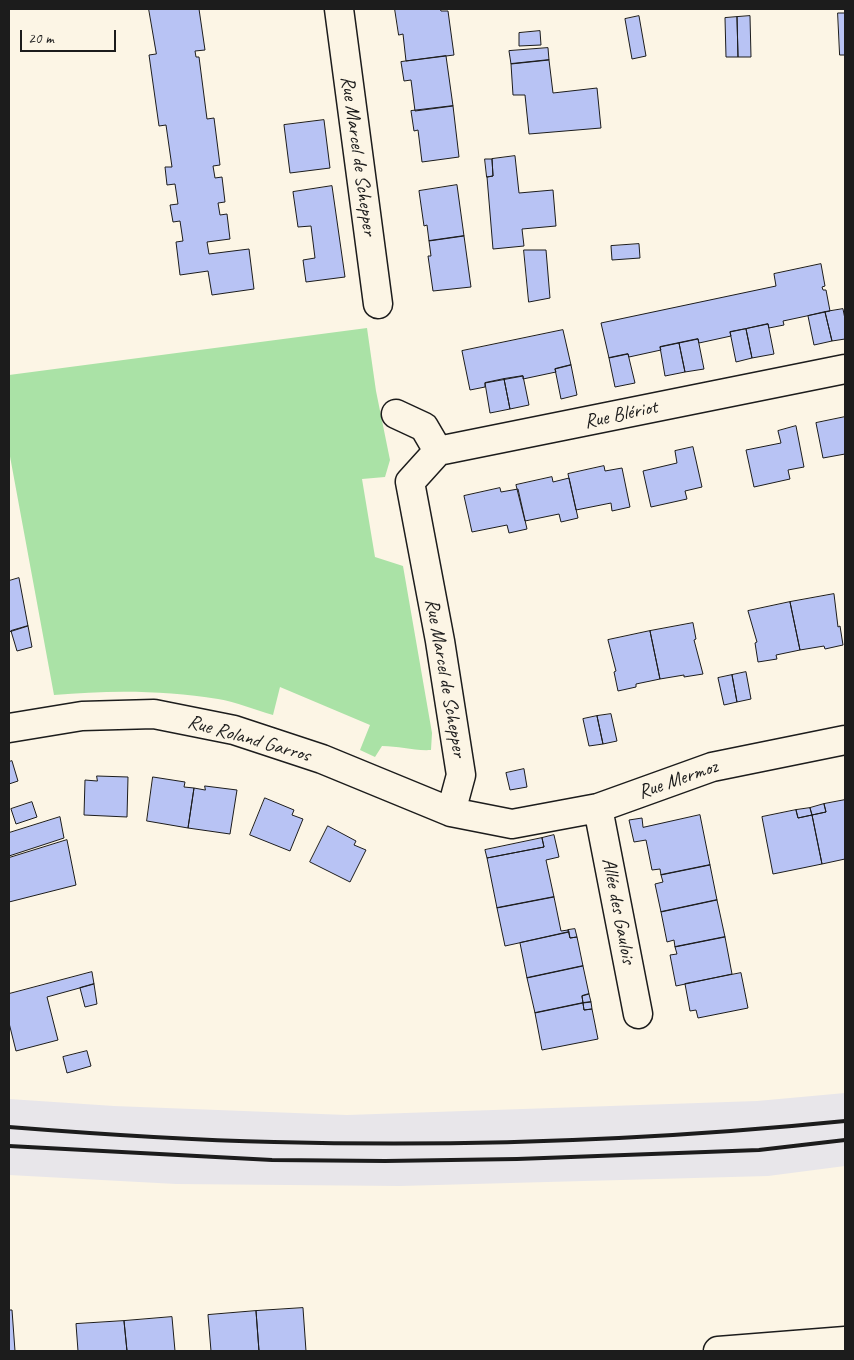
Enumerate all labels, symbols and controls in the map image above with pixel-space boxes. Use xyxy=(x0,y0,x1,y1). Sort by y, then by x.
scale bar xyxy=(22,20,119,52)
text: 20 m xyxy=(28,29,54,48)
street label: Rue Marcel de Schepper xyxy=(335,75,381,237)
street label: Rue Blériot xyxy=(582,396,660,434)
street label: Rue Marcel de Schepper xyxy=(419,597,471,759)
street label: Rue Roland Garros xyxy=(185,710,313,768)
street label: Rue Mermoz xyxy=(635,755,721,805)
street label: Allée des Gaulois xyxy=(596,856,640,966)

